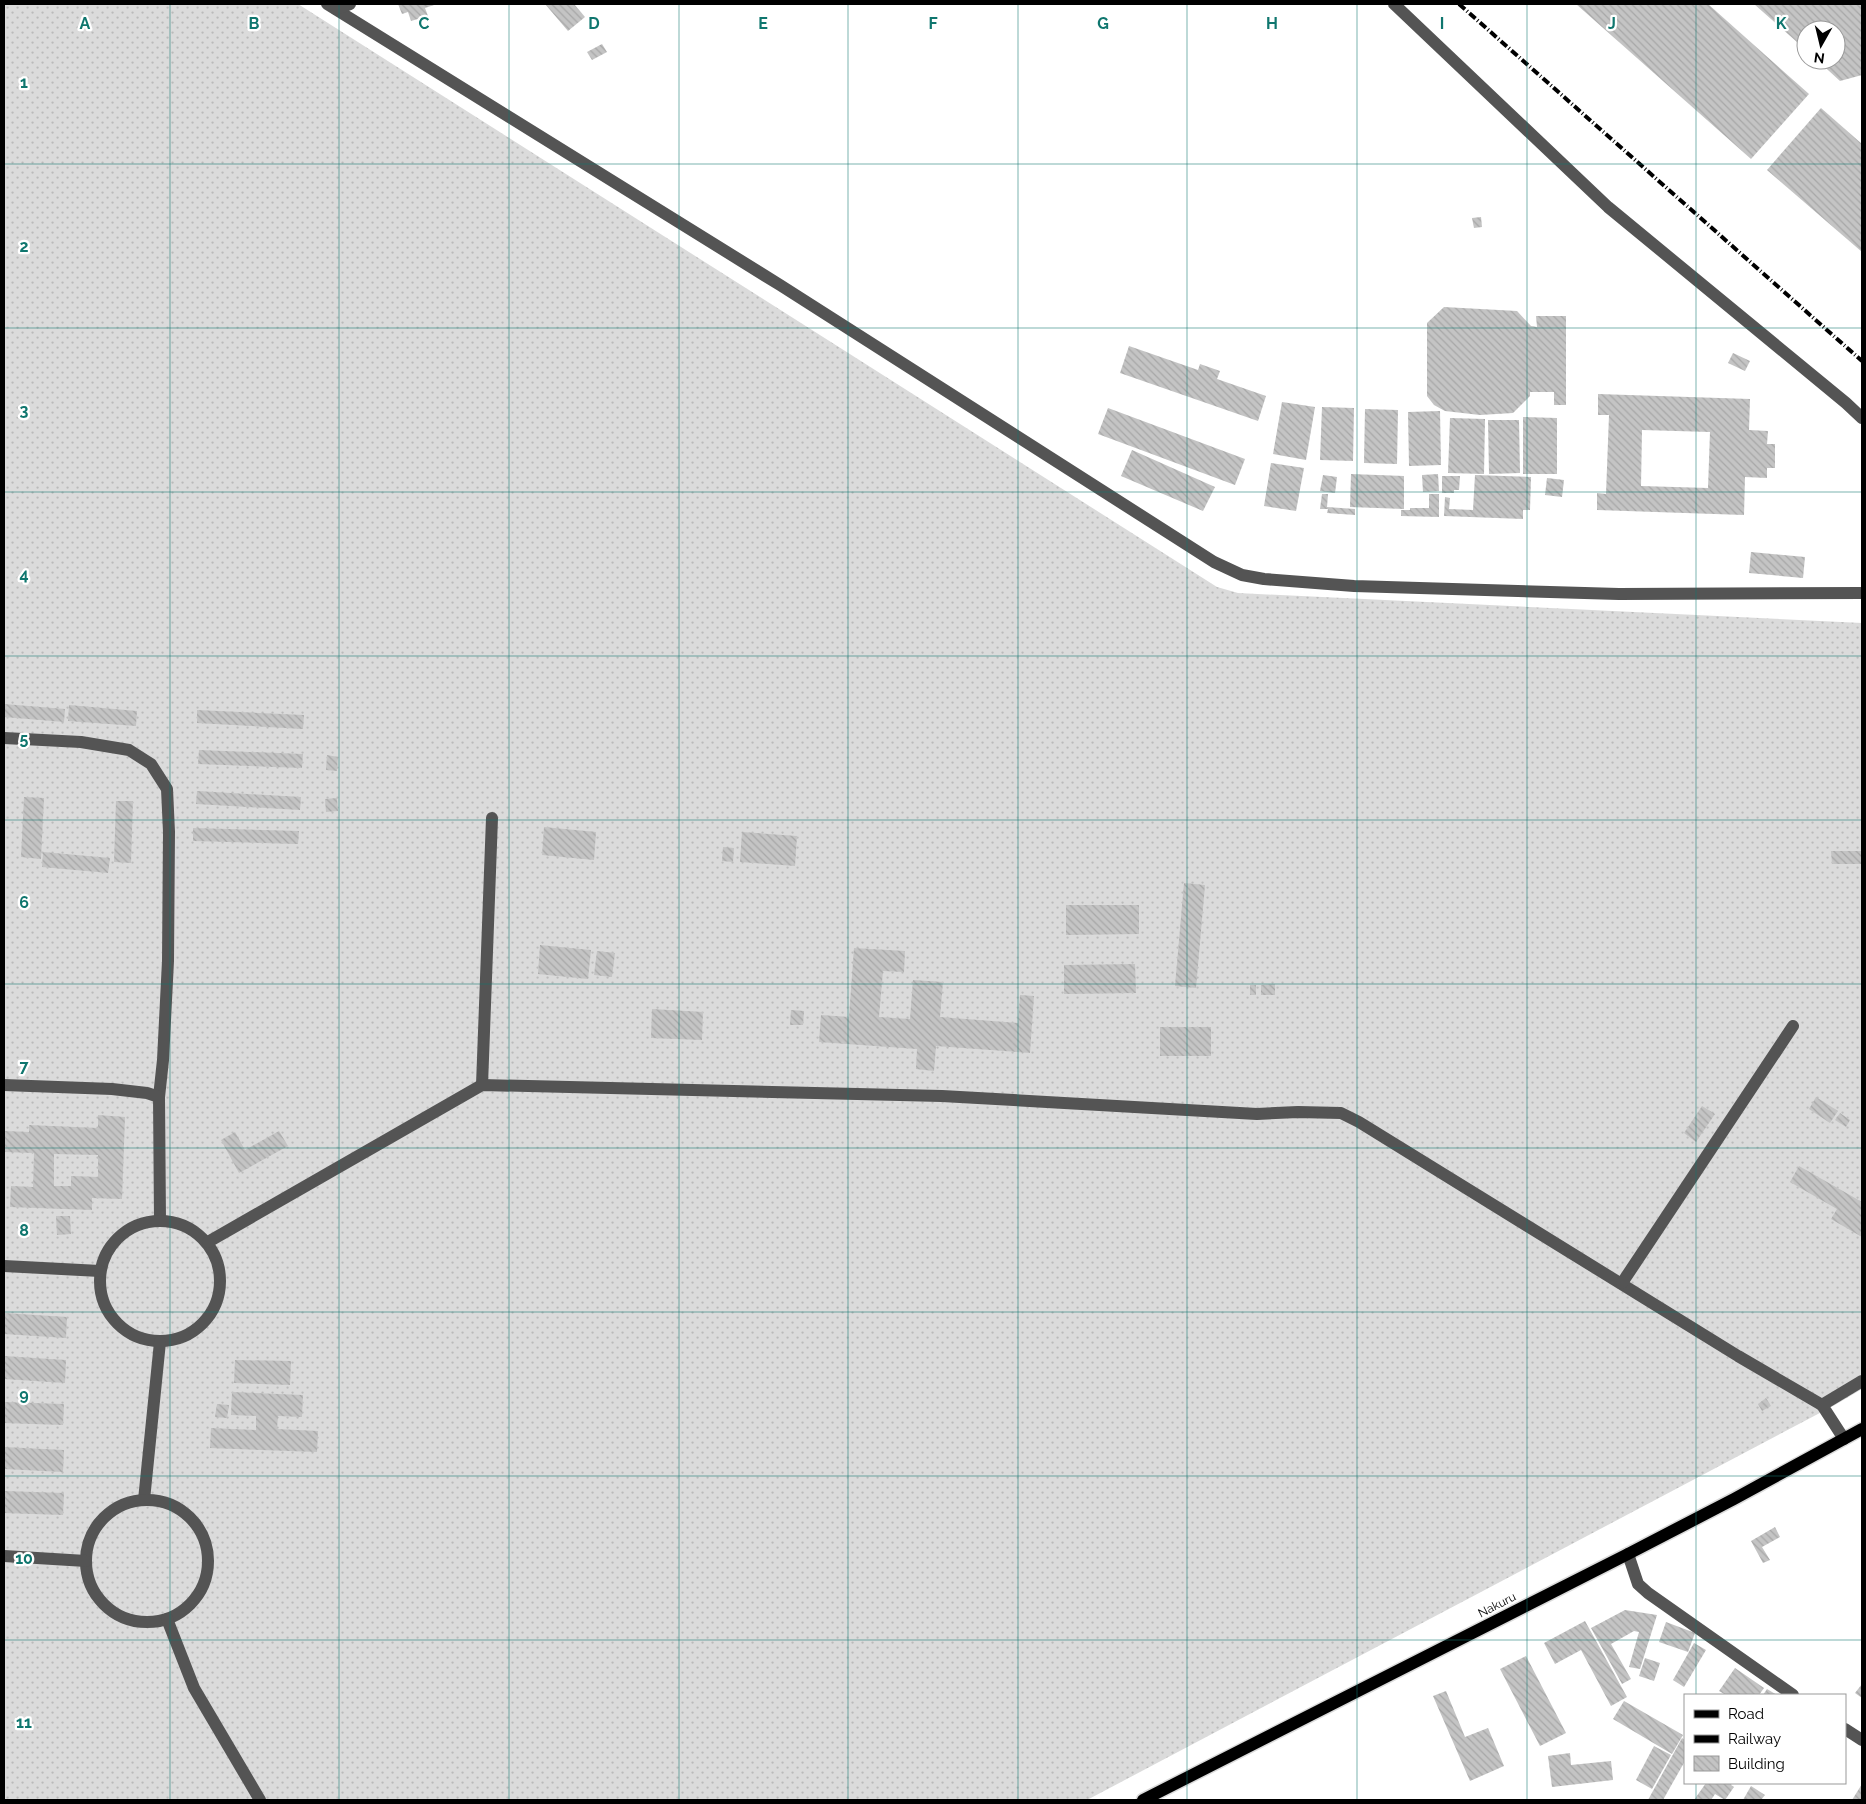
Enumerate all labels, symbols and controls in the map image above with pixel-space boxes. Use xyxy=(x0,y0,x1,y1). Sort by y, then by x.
text: A xyxy=(80,14,91,33)
text: B xyxy=(249,14,260,33)
text: C xyxy=(419,14,430,33)
text: D xyxy=(588,14,600,33)
text: E xyxy=(758,14,768,33)
text: F xyxy=(928,14,938,33)
text: G xyxy=(1097,14,1109,33)
text: H xyxy=(1266,14,1278,33)
text: I xyxy=(1440,14,1444,33)
text: J xyxy=(1608,14,1616,33)
text: K xyxy=(1776,14,1787,33)
north arrow xyxy=(1796,20,1846,70)
text: N xyxy=(1813,49,1826,67)
text: 1 xyxy=(20,73,28,92)
text: 2 xyxy=(19,237,29,256)
text: 3 xyxy=(20,401,29,420)
text: 4 xyxy=(19,565,29,584)
text: 5 xyxy=(20,729,29,748)
text: 6 xyxy=(19,893,29,912)
text: 7 xyxy=(20,1057,29,1076)
text: 8 xyxy=(19,1221,29,1240)
text: 9 xyxy=(19,1385,29,1404)
text: 10 xyxy=(15,1549,33,1568)
street label: Nakuru xyxy=(1476,1590,1518,1620)
legend xyxy=(1684,1694,1846,1784)
text: Road xyxy=(1728,1705,1764,1723)
text: 11 xyxy=(16,1713,32,1732)
text: Railway xyxy=(1728,1730,1781,1748)
text: Building xyxy=(1728,1755,1785,1773)

